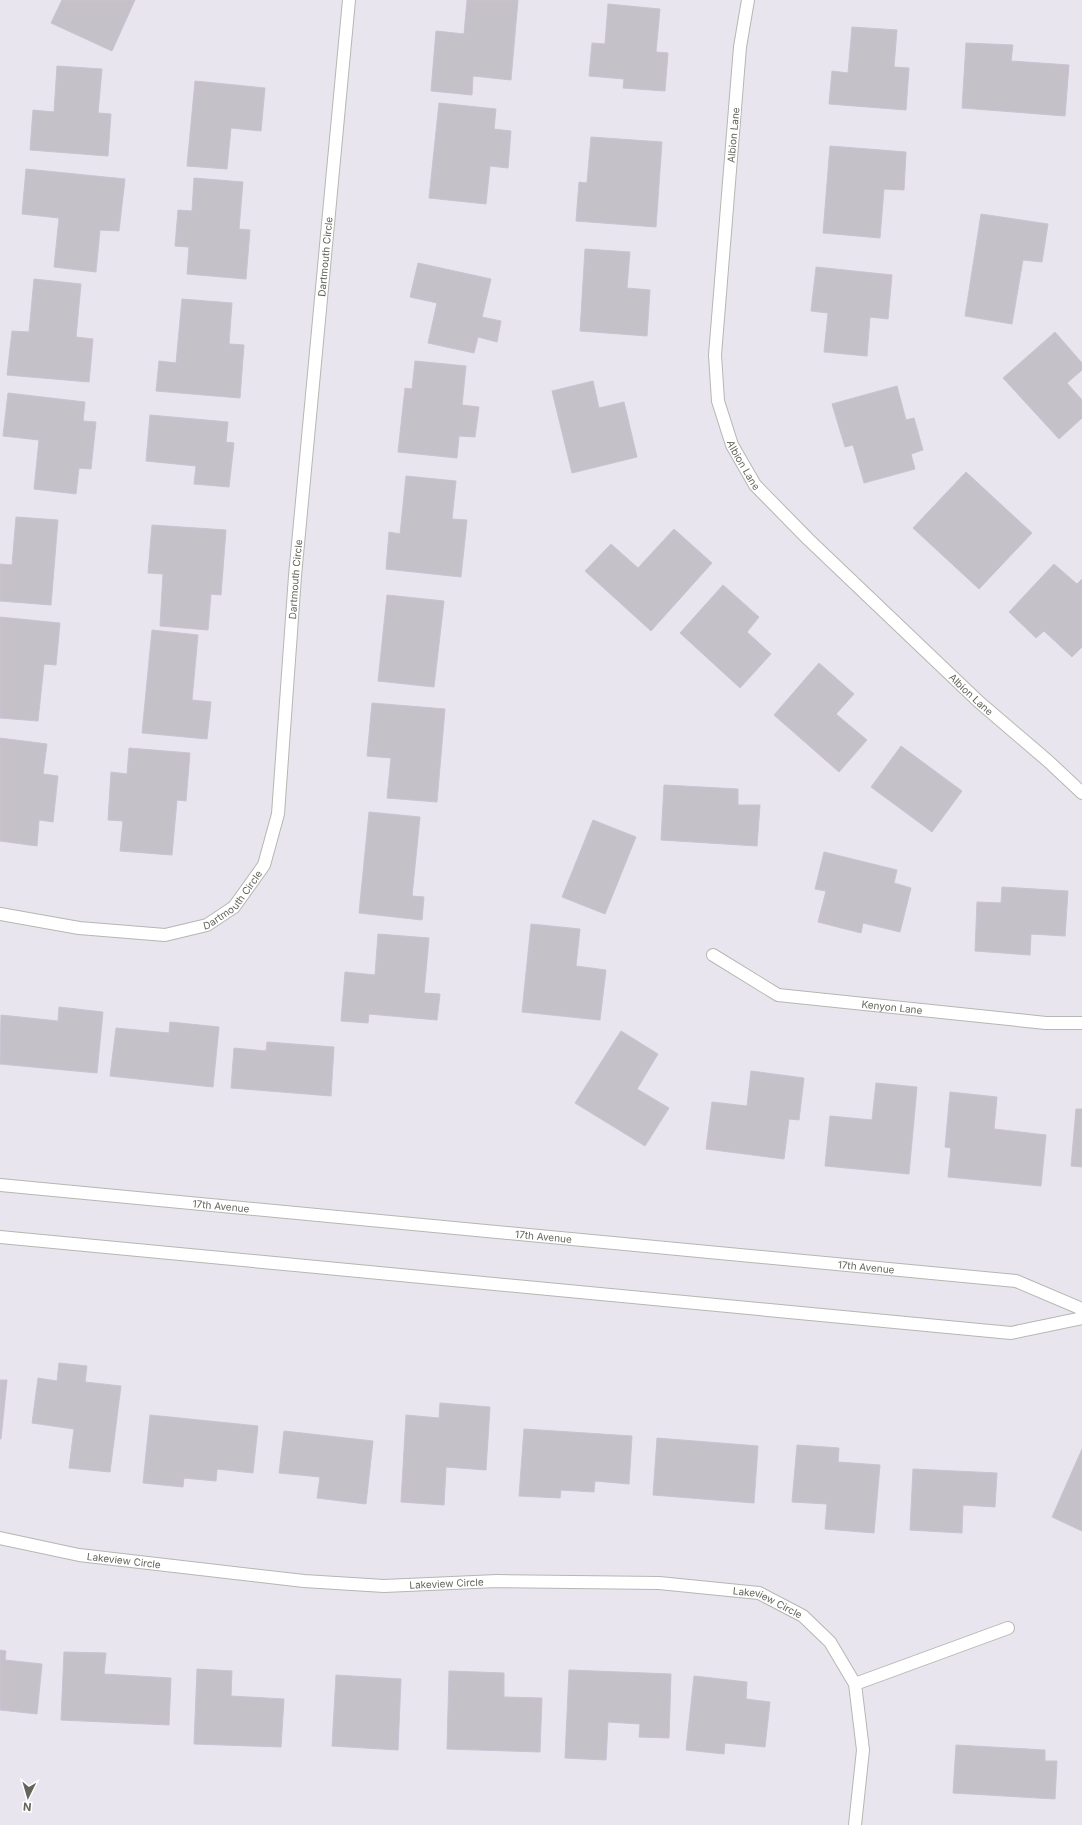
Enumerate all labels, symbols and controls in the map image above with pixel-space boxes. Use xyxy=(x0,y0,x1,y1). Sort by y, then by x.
street label: Albion Lane xyxy=(725,107,741,163)
street label: Dartmouth Circle xyxy=(315,216,335,297)
street label: Albion Lane xyxy=(725,439,763,493)
street label: Dartmouth Circle xyxy=(286,539,304,620)
street label: Albion Lane xyxy=(947,671,996,718)
street label: Dartmouth Circle xyxy=(202,868,264,932)
street label: Kenyon Lane xyxy=(861,998,923,1016)
street label: 17th Avenue xyxy=(192,1197,250,1215)
street label: 17th Avenue xyxy=(515,1228,573,1245)
street label: 17th Avenue xyxy=(837,1258,895,1276)
street label: Lakeview Circle xyxy=(86,1550,162,1570)
street label: Lakeview Circle xyxy=(409,1576,484,1591)
street label: Lakeview Circle xyxy=(732,1584,804,1621)
north arrow xyxy=(8,1777,48,1817)
text: N xyxy=(22,1800,32,1814)

